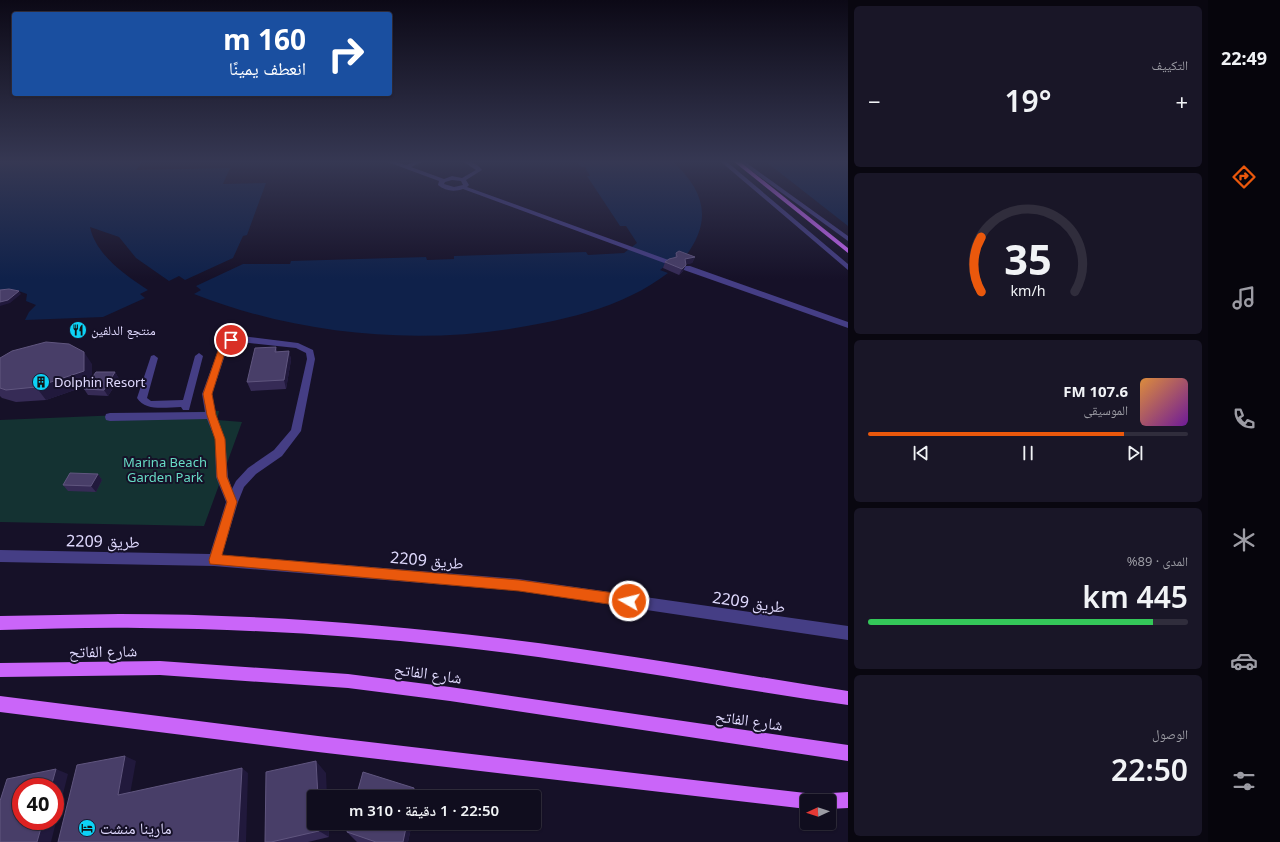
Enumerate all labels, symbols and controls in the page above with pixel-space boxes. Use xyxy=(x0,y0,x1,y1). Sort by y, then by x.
text: 160 m xyxy=(223,20,306,58)
icon: right xyxy=(320,28,372,80)
text: 22:49 xyxy=(1221,46,1267,70)
text: انعطف يمينًا xyxy=(229,56,306,80)
text: التكييف xyxy=(1152,56,1188,74)
text: 19° xyxy=(1004,80,1052,121)
text: − xyxy=(868,86,881,116)
text: + xyxy=(1175,86,1188,116)
icon: directions xyxy=(1230,163,1258,191)
text: 35 xyxy=(1004,231,1052,287)
text: km/h xyxy=(1010,280,1046,299)
icon: music xyxy=(1230,284,1258,312)
restaurant icon: منتجع الدلفين xyxy=(68,320,88,340)
place label: منتجع الدلفين xyxy=(91,321,156,340)
pin xyxy=(214,323,248,357)
icon: arrive xyxy=(220,329,242,351)
building icon: Dolphin Resort xyxy=(31,372,51,392)
place label: Dolphin Resort xyxy=(54,373,145,391)
text: 107.6 FM xyxy=(1063,381,1128,401)
text: الموسيقى xyxy=(1084,401,1128,419)
icon: phone xyxy=(1230,405,1258,433)
icon: previous xyxy=(910,442,932,464)
icon: pause xyxy=(1017,442,1039,464)
icon: next xyxy=(1124,442,1146,464)
park label: Marina Beach Garden Park xyxy=(123,453,207,486)
icon: climate xyxy=(1230,526,1258,554)
street label: طريق 2209 xyxy=(66,529,140,553)
street label: طريق 2209 xyxy=(389,546,465,574)
text: المدى · 89% xyxy=(1127,552,1188,570)
text: 445 km xyxy=(1082,576,1188,617)
position arrow xyxy=(608,580,650,622)
street label: طريق 2209 xyxy=(711,586,787,618)
street label: شارع الفاتح xyxy=(69,639,137,663)
icon: car xyxy=(1230,647,1258,675)
street label: شارع الفاتح xyxy=(393,657,463,689)
street label: شارع الفاتح xyxy=(714,704,784,736)
text: الوصول xyxy=(1152,725,1188,743)
text: 22:50 xyxy=(1111,749,1188,790)
icon: filters xyxy=(1230,767,1258,795)
speed limit sign: 40 xyxy=(12,778,64,830)
north arrow xyxy=(800,794,836,830)
map controls xyxy=(800,794,836,830)
text: 22:50 · 1 دقيقة · 310 m xyxy=(349,800,499,820)
place label: مارينا منشت xyxy=(100,817,172,839)
hotel icon: مارينا منشت xyxy=(77,818,97,838)

